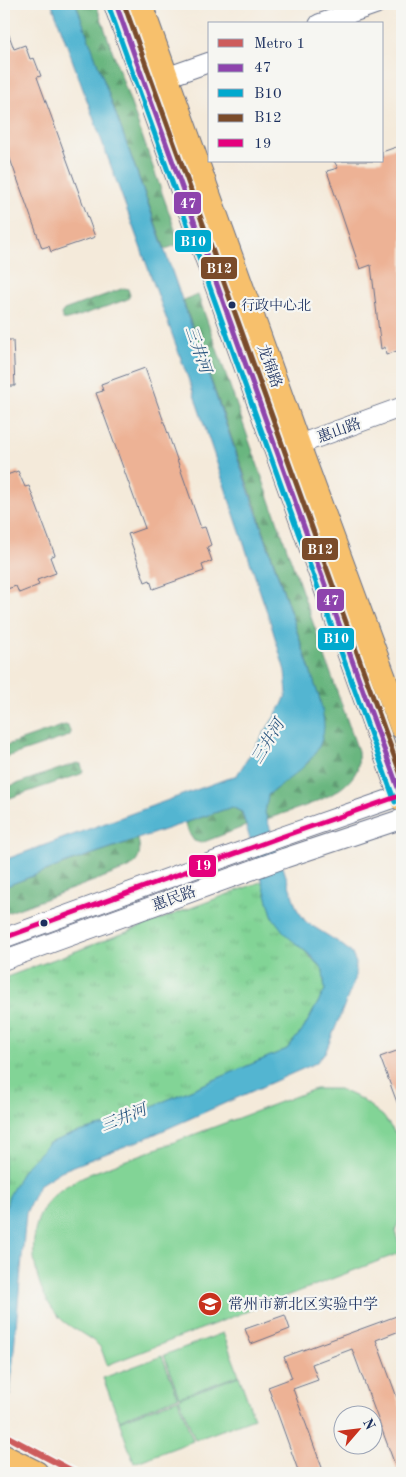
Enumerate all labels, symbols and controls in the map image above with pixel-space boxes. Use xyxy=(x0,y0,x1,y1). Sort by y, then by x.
legend xyxy=(208,22,384,162)
text: Metro 1 xyxy=(254,37,305,52)
text: 47 xyxy=(254,61,271,76)
text: B10 xyxy=(254,87,282,102)
text: B12 xyxy=(254,111,282,126)
text: 19 xyxy=(254,137,271,152)
line badge: 47 xyxy=(173,191,202,215)
text: 47 xyxy=(180,197,196,211)
line badge: B10 xyxy=(174,229,212,253)
text: B10 xyxy=(180,235,206,249)
line badge: B12 xyxy=(200,256,238,280)
text: B12 xyxy=(206,262,232,276)
place label: 行政中心北 xyxy=(241,298,311,313)
marker: 行政中心北 xyxy=(227,300,237,310)
water label: 三井河 xyxy=(182,324,215,378)
street label: 龙锦路 xyxy=(254,342,285,390)
street label: 惠山路 xyxy=(315,415,363,446)
line badge: B12 xyxy=(301,537,339,561)
text: B12 xyxy=(307,543,333,557)
line badge: 47 xyxy=(316,588,345,612)
text: 47 xyxy=(323,594,339,608)
line badge: B10 xyxy=(317,627,355,651)
text: B10 xyxy=(323,632,349,646)
water label: 三井河 xyxy=(248,714,289,767)
line badge: 19 xyxy=(188,854,217,878)
text: 19 xyxy=(195,859,211,873)
street label: 惠民路 xyxy=(150,883,198,914)
unlabelled marker xyxy=(39,918,49,928)
water label: 三井河 xyxy=(98,1099,152,1135)
school or university icon: 常州市新北区实验中学 xyxy=(197,1291,223,1317)
place label: 常州市新北区实验中学 xyxy=(228,1296,378,1313)
north arrow xyxy=(334,1404,384,1454)
text: N xyxy=(360,1416,377,1433)

